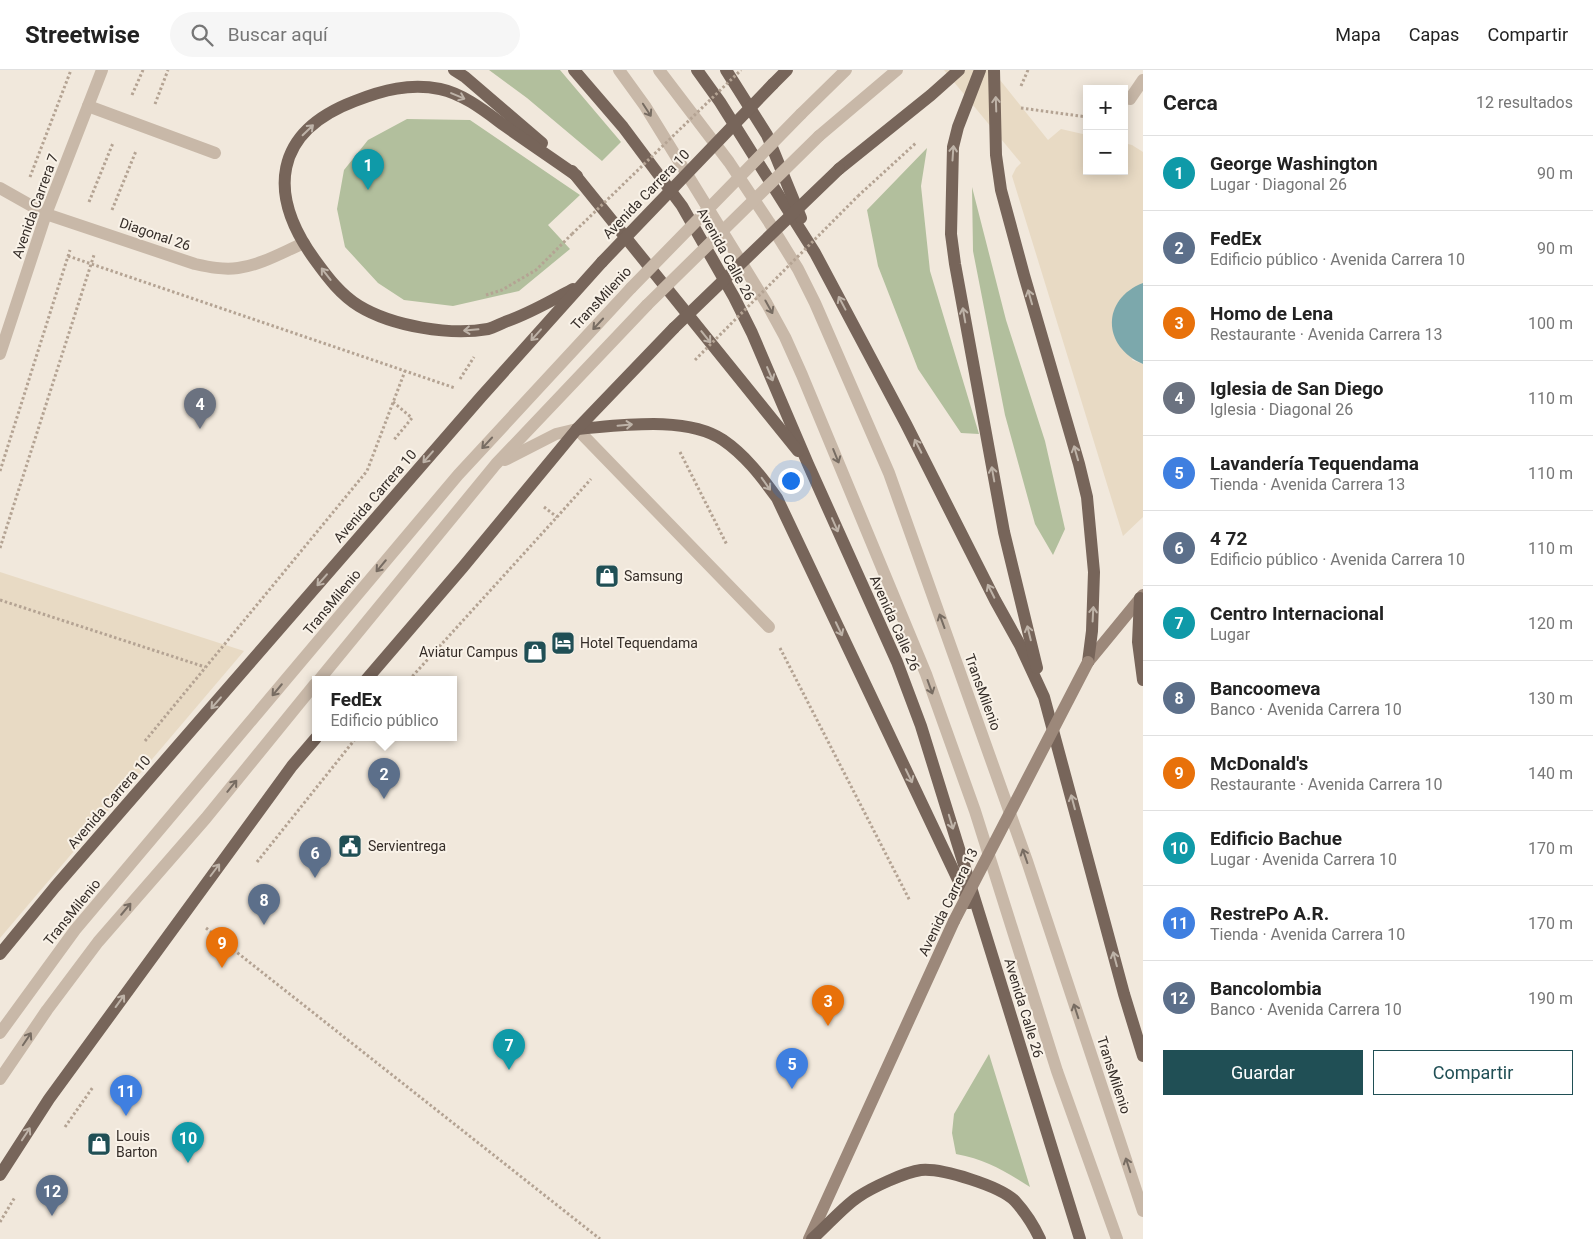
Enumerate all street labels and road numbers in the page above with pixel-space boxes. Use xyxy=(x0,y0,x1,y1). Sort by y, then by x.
street label: Avenida Carrera 10 xyxy=(599,146,693,242)
street label: Avenida Carrera 7 xyxy=(9,151,61,260)
street label: Avenida Calle 26 xyxy=(694,205,758,303)
street label: Diagonal 26 xyxy=(117,214,193,254)
street label: TransMilenio xyxy=(568,263,634,333)
street label: Avenida Carrera 10 xyxy=(330,446,420,546)
street label: TransMilenio xyxy=(300,566,364,638)
street label: Avenida Calle 26 xyxy=(867,573,923,674)
street label: TransMilenio xyxy=(962,651,1004,733)
street label: Avenida Carrera 10 xyxy=(64,752,154,852)
street label: Avenida Carrera 13 xyxy=(915,846,981,958)
street label: TransMilenio xyxy=(40,876,104,948)
street label: Avenida Calle 26 xyxy=(1001,956,1047,1060)
street label: TransMilenio xyxy=(1094,1034,1134,1116)

